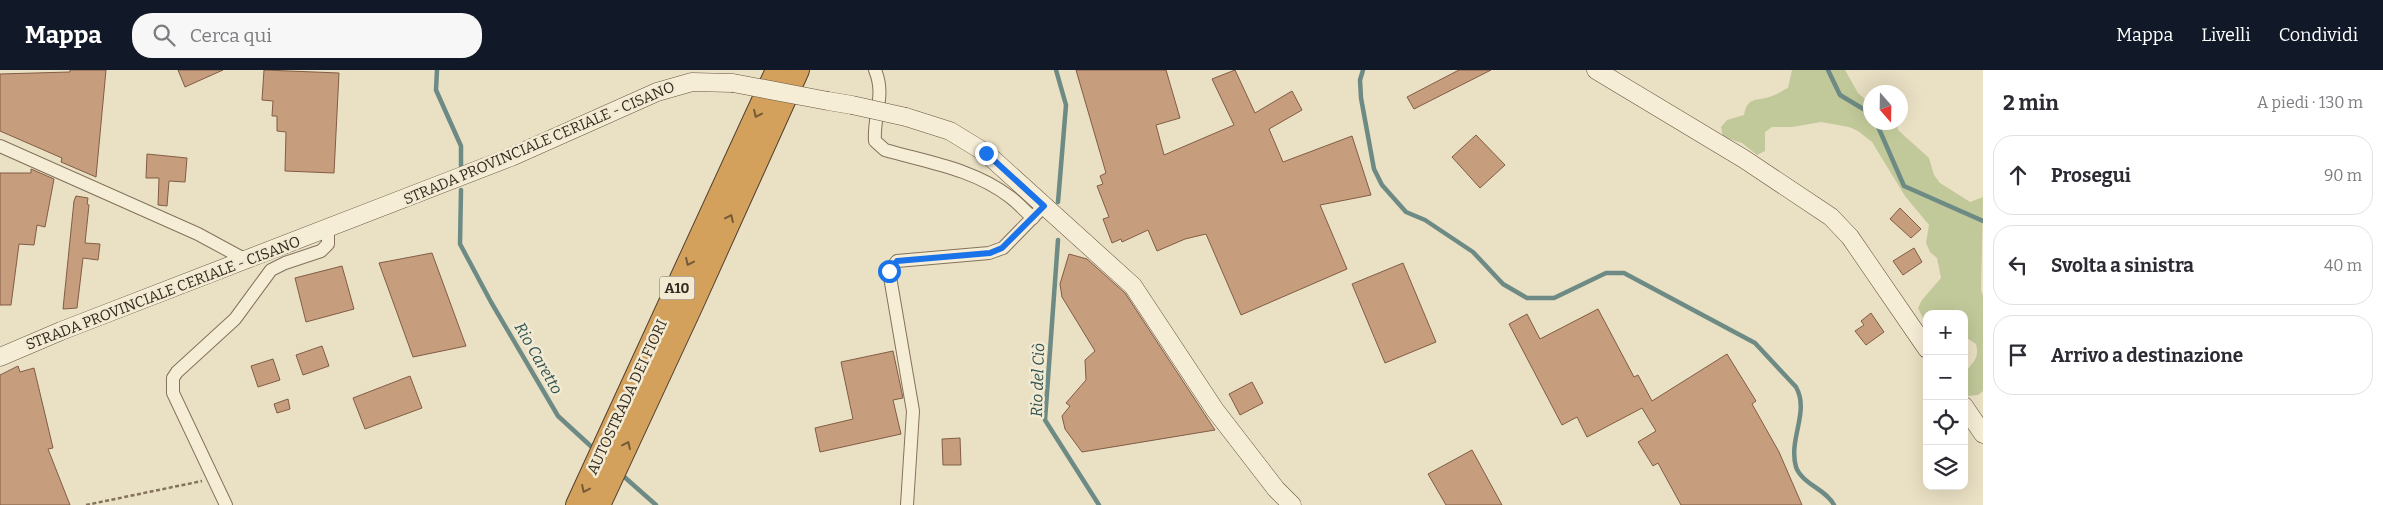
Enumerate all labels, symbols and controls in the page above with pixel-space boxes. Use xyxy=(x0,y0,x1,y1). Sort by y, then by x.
search box xyxy=(132,13,482,58)
text: Mappa xyxy=(25,21,102,49)
icon: search xyxy=(150,21,178,49)
text: Cerca qui xyxy=(190,24,272,47)
text: Mappa xyxy=(2116,24,2173,46)
text: Livelli xyxy=(2201,24,2251,46)
text: Condividi xyxy=(2279,24,2358,46)
street label: STRADA PROVINCIALE CERIALE - CISANO xyxy=(401,78,677,208)
north arrow xyxy=(1863,85,1908,130)
text: 2 min xyxy=(2003,90,2059,116)
text: A piedi · 130 m xyxy=(2257,93,2363,112)
one-way arrow xyxy=(753,109,763,118)
route end xyxy=(975,142,998,165)
icon: ahead xyxy=(2004,161,2032,189)
text: Prosegui xyxy=(2051,164,2131,187)
text: 90 m xyxy=(2324,166,2362,185)
one-way arrow xyxy=(724,214,735,223)
street label: STRADA PROVINCIALE CERIALE - CISANO xyxy=(23,232,303,354)
icon: left xyxy=(2004,251,2032,279)
text: Svolta a sinistra xyxy=(2051,254,2194,277)
text: 40 m xyxy=(2324,256,2362,275)
one-way arrow xyxy=(685,257,696,266)
route start xyxy=(878,260,901,283)
road number: A10 xyxy=(660,277,694,300)
map controls xyxy=(1923,310,1968,490)
button: + xyxy=(1923,310,1968,355)
street label: AUTOSTRADA DEI FIORI xyxy=(583,317,671,477)
water label: Rio Caretto xyxy=(510,319,567,398)
icon: arrive xyxy=(2004,341,2032,369)
water label: Rio del Ciò xyxy=(1027,342,1048,417)
text: Arrivo a destinazione xyxy=(2051,344,2243,367)
button: − xyxy=(1923,355,1968,400)
button: locate xyxy=(1923,400,1968,445)
one-way arrow xyxy=(620,441,631,450)
button: layers xyxy=(1923,445,1968,490)
one-way arrow xyxy=(580,484,591,493)

